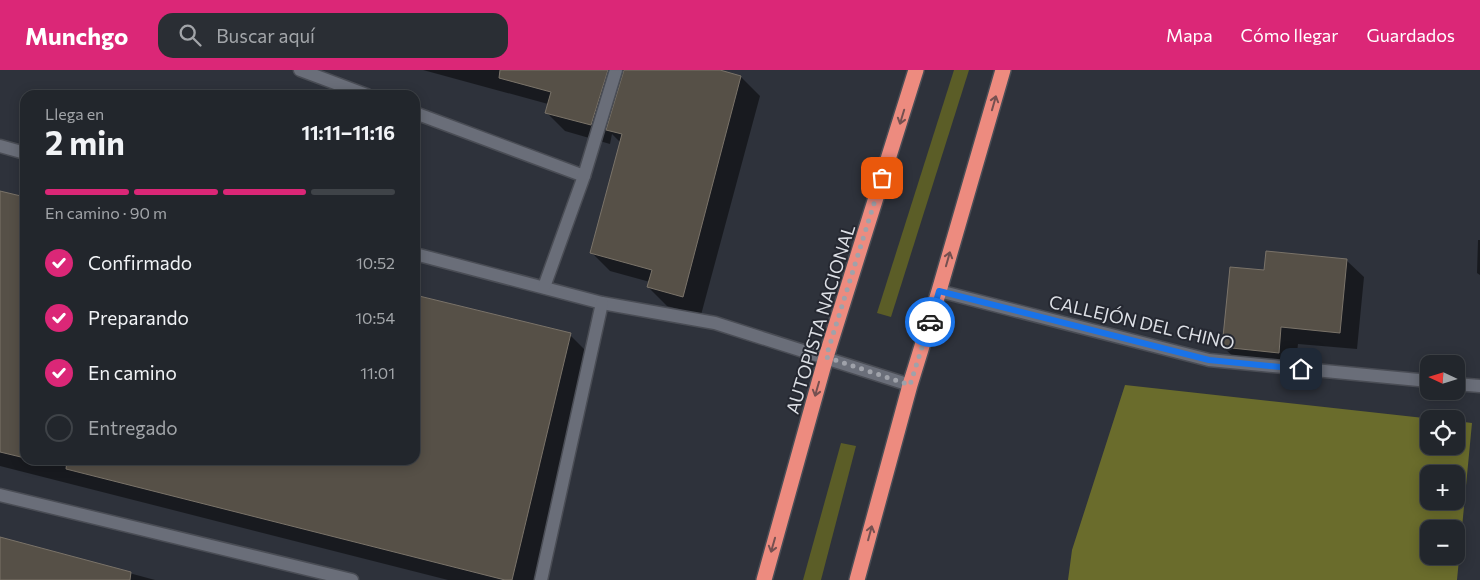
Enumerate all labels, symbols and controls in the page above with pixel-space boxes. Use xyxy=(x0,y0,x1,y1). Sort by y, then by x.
search box xyxy=(158,13,508,58)
text: Munchgo xyxy=(25,21,128,50)
icon: search xyxy=(176,21,204,49)
text: Buscar aquí xyxy=(216,24,315,47)
text: Mapa xyxy=(1166,24,1213,46)
text: Cómo llegar xyxy=(1241,24,1338,46)
text: Guardados xyxy=(1366,24,1455,46)
one-way arrow xyxy=(989,95,999,111)
text: Llega en xyxy=(45,104,104,123)
one-way arrow xyxy=(896,108,906,124)
text: 11:11–11:16 xyxy=(301,121,395,144)
text: 2 min xyxy=(45,122,125,162)
pin xyxy=(861,157,903,199)
icon: bag xyxy=(868,164,896,192)
text: En camino · 90 m xyxy=(45,203,167,222)
street label: AUTOPISTA NACIONAL xyxy=(781,222,859,416)
icon: check xyxy=(45,249,73,277)
text: Confirmado xyxy=(88,251,192,274)
one-way arrow xyxy=(944,251,954,267)
text: 10:52 xyxy=(356,253,395,272)
street label: CALLEJÓN DEL CHINO xyxy=(1047,290,1237,354)
courier xyxy=(905,297,955,347)
icon: check xyxy=(45,304,73,332)
text: Preparando xyxy=(88,306,189,329)
text: 10:54 xyxy=(355,308,395,327)
icon: car xyxy=(916,308,944,336)
pin xyxy=(1280,348,1322,390)
icon: home xyxy=(1287,355,1315,383)
north arrow xyxy=(1420,355,1465,400)
map controls xyxy=(1420,355,1465,565)
icon: check xyxy=(45,359,73,387)
text: En camino xyxy=(88,361,177,384)
text: 11:01 xyxy=(360,363,395,382)
one-way arrow xyxy=(812,380,822,396)
button: locate xyxy=(1420,410,1465,455)
text: Entregado xyxy=(88,416,178,439)
button: + xyxy=(1420,465,1465,510)
button: − xyxy=(1420,520,1465,565)
one-way arrow xyxy=(866,525,875,541)
one-way arrow xyxy=(768,537,778,553)

